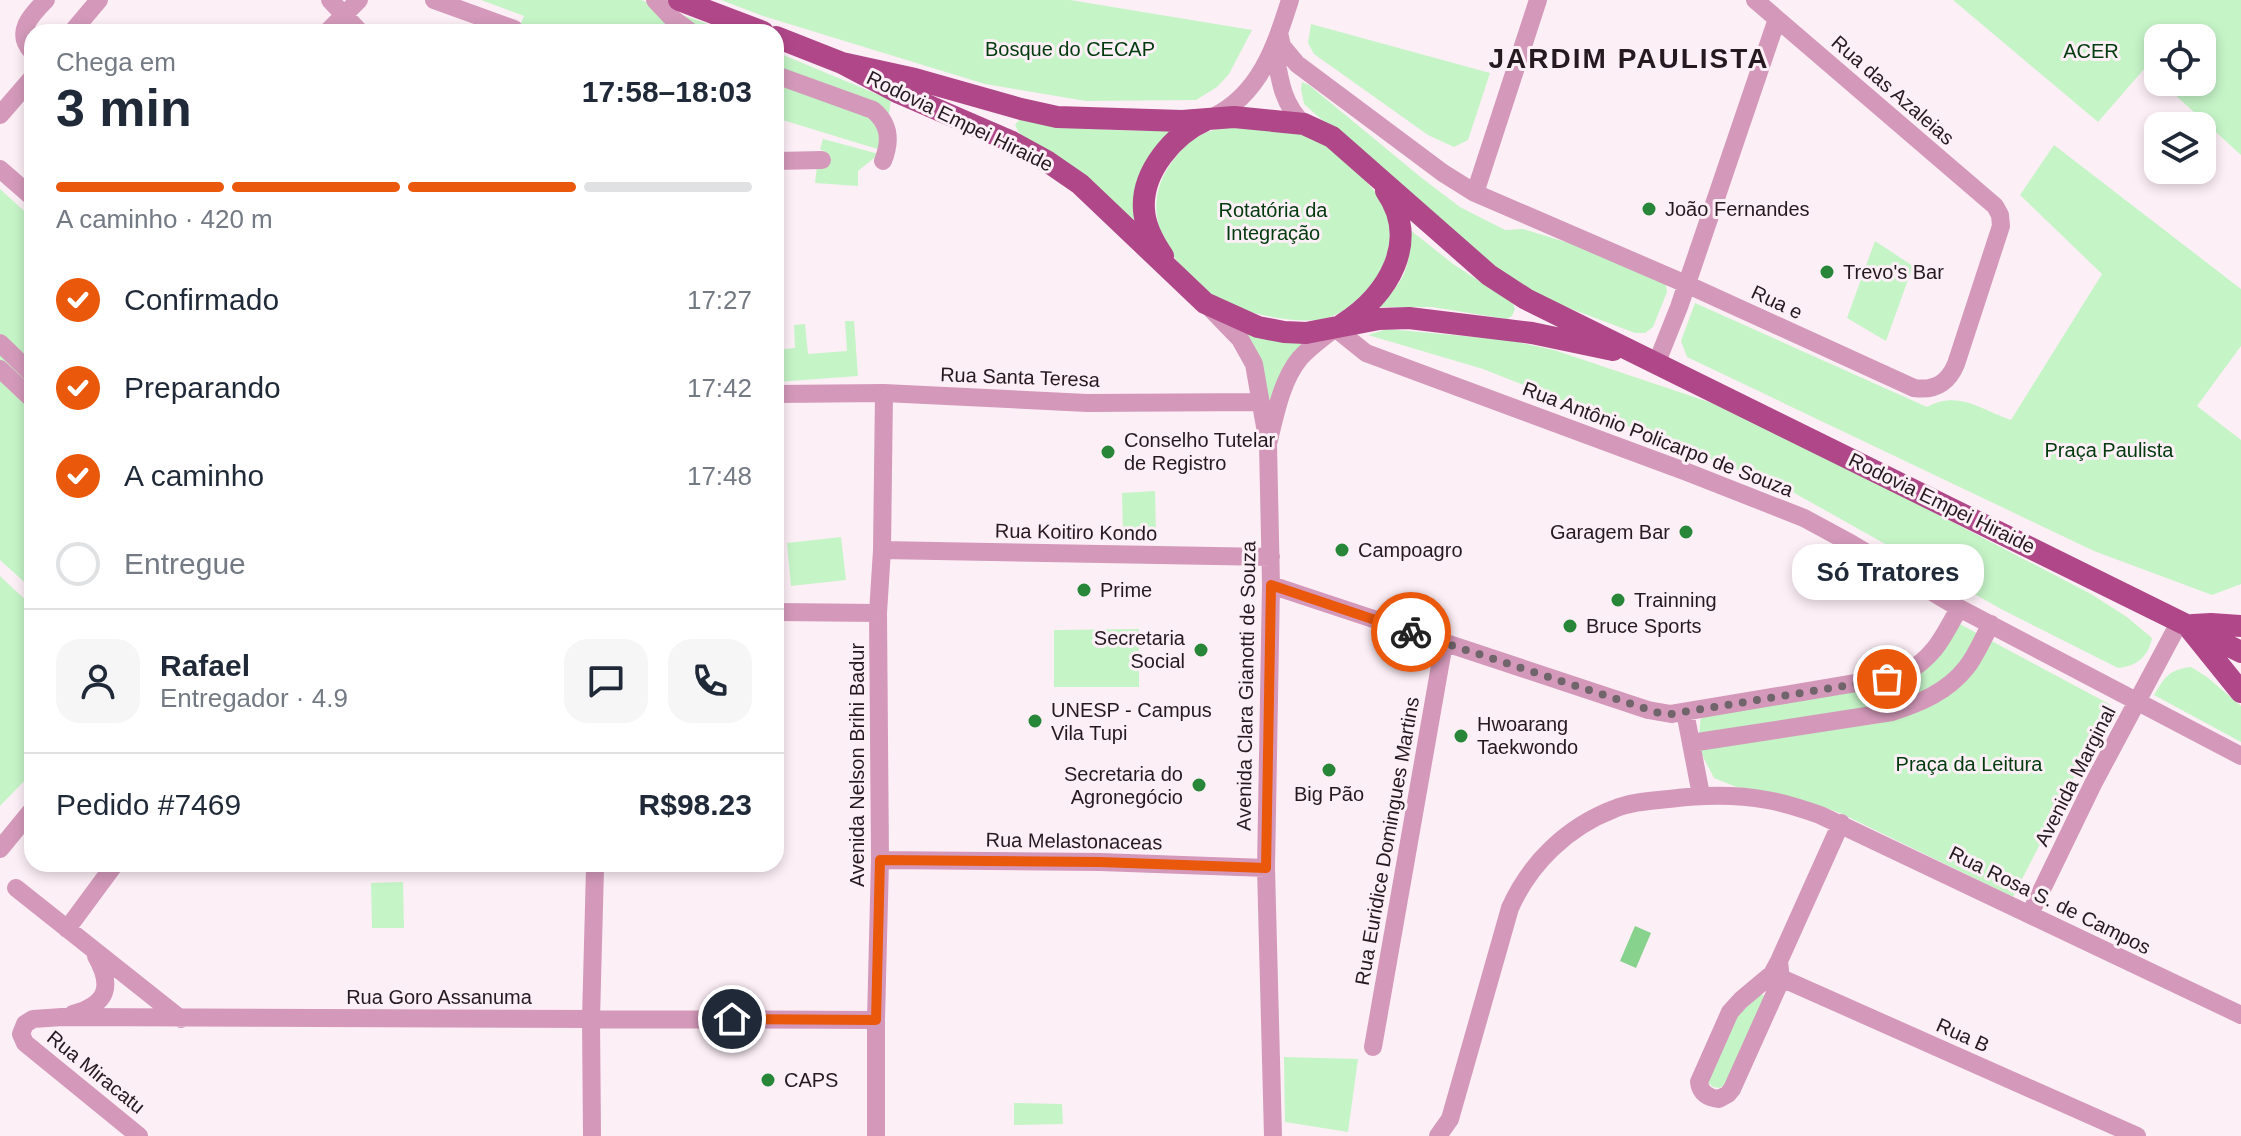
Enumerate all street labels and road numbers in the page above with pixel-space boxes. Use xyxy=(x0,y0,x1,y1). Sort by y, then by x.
street label: Rua das Azaleias xyxy=(1827,31,1959,149)
street label: Rodovia Empei Hiraide xyxy=(863,66,1057,176)
street label: Rua e xyxy=(1748,281,1806,323)
street label: Rua Santa Teresa xyxy=(940,363,1101,391)
street label: Rua Antônio Policarpo de Souza xyxy=(1520,377,1797,501)
street label: Rodovia Empei Hiraide xyxy=(1845,448,2039,558)
street label: Rua Koitiro Kondo xyxy=(995,520,1157,544)
street label: Avenida Clara Gianotti de Souza xyxy=(1232,540,1260,831)
street label: Avenida Nelson Brihi Badur xyxy=(846,643,868,887)
street label: Rua Euridice Domingues Martins xyxy=(1351,695,1423,987)
street label: Avenida Marginal xyxy=(2030,702,2120,850)
street label: Rua Melastonaceas xyxy=(985,828,1163,854)
street label: Rua Rosa S. de Campos xyxy=(1946,842,2154,958)
street label: Rua Goro Assanuma xyxy=(346,986,533,1008)
street label: Rua B xyxy=(1933,1014,1993,1056)
street label: Rua Miracatu xyxy=(43,1026,149,1118)

